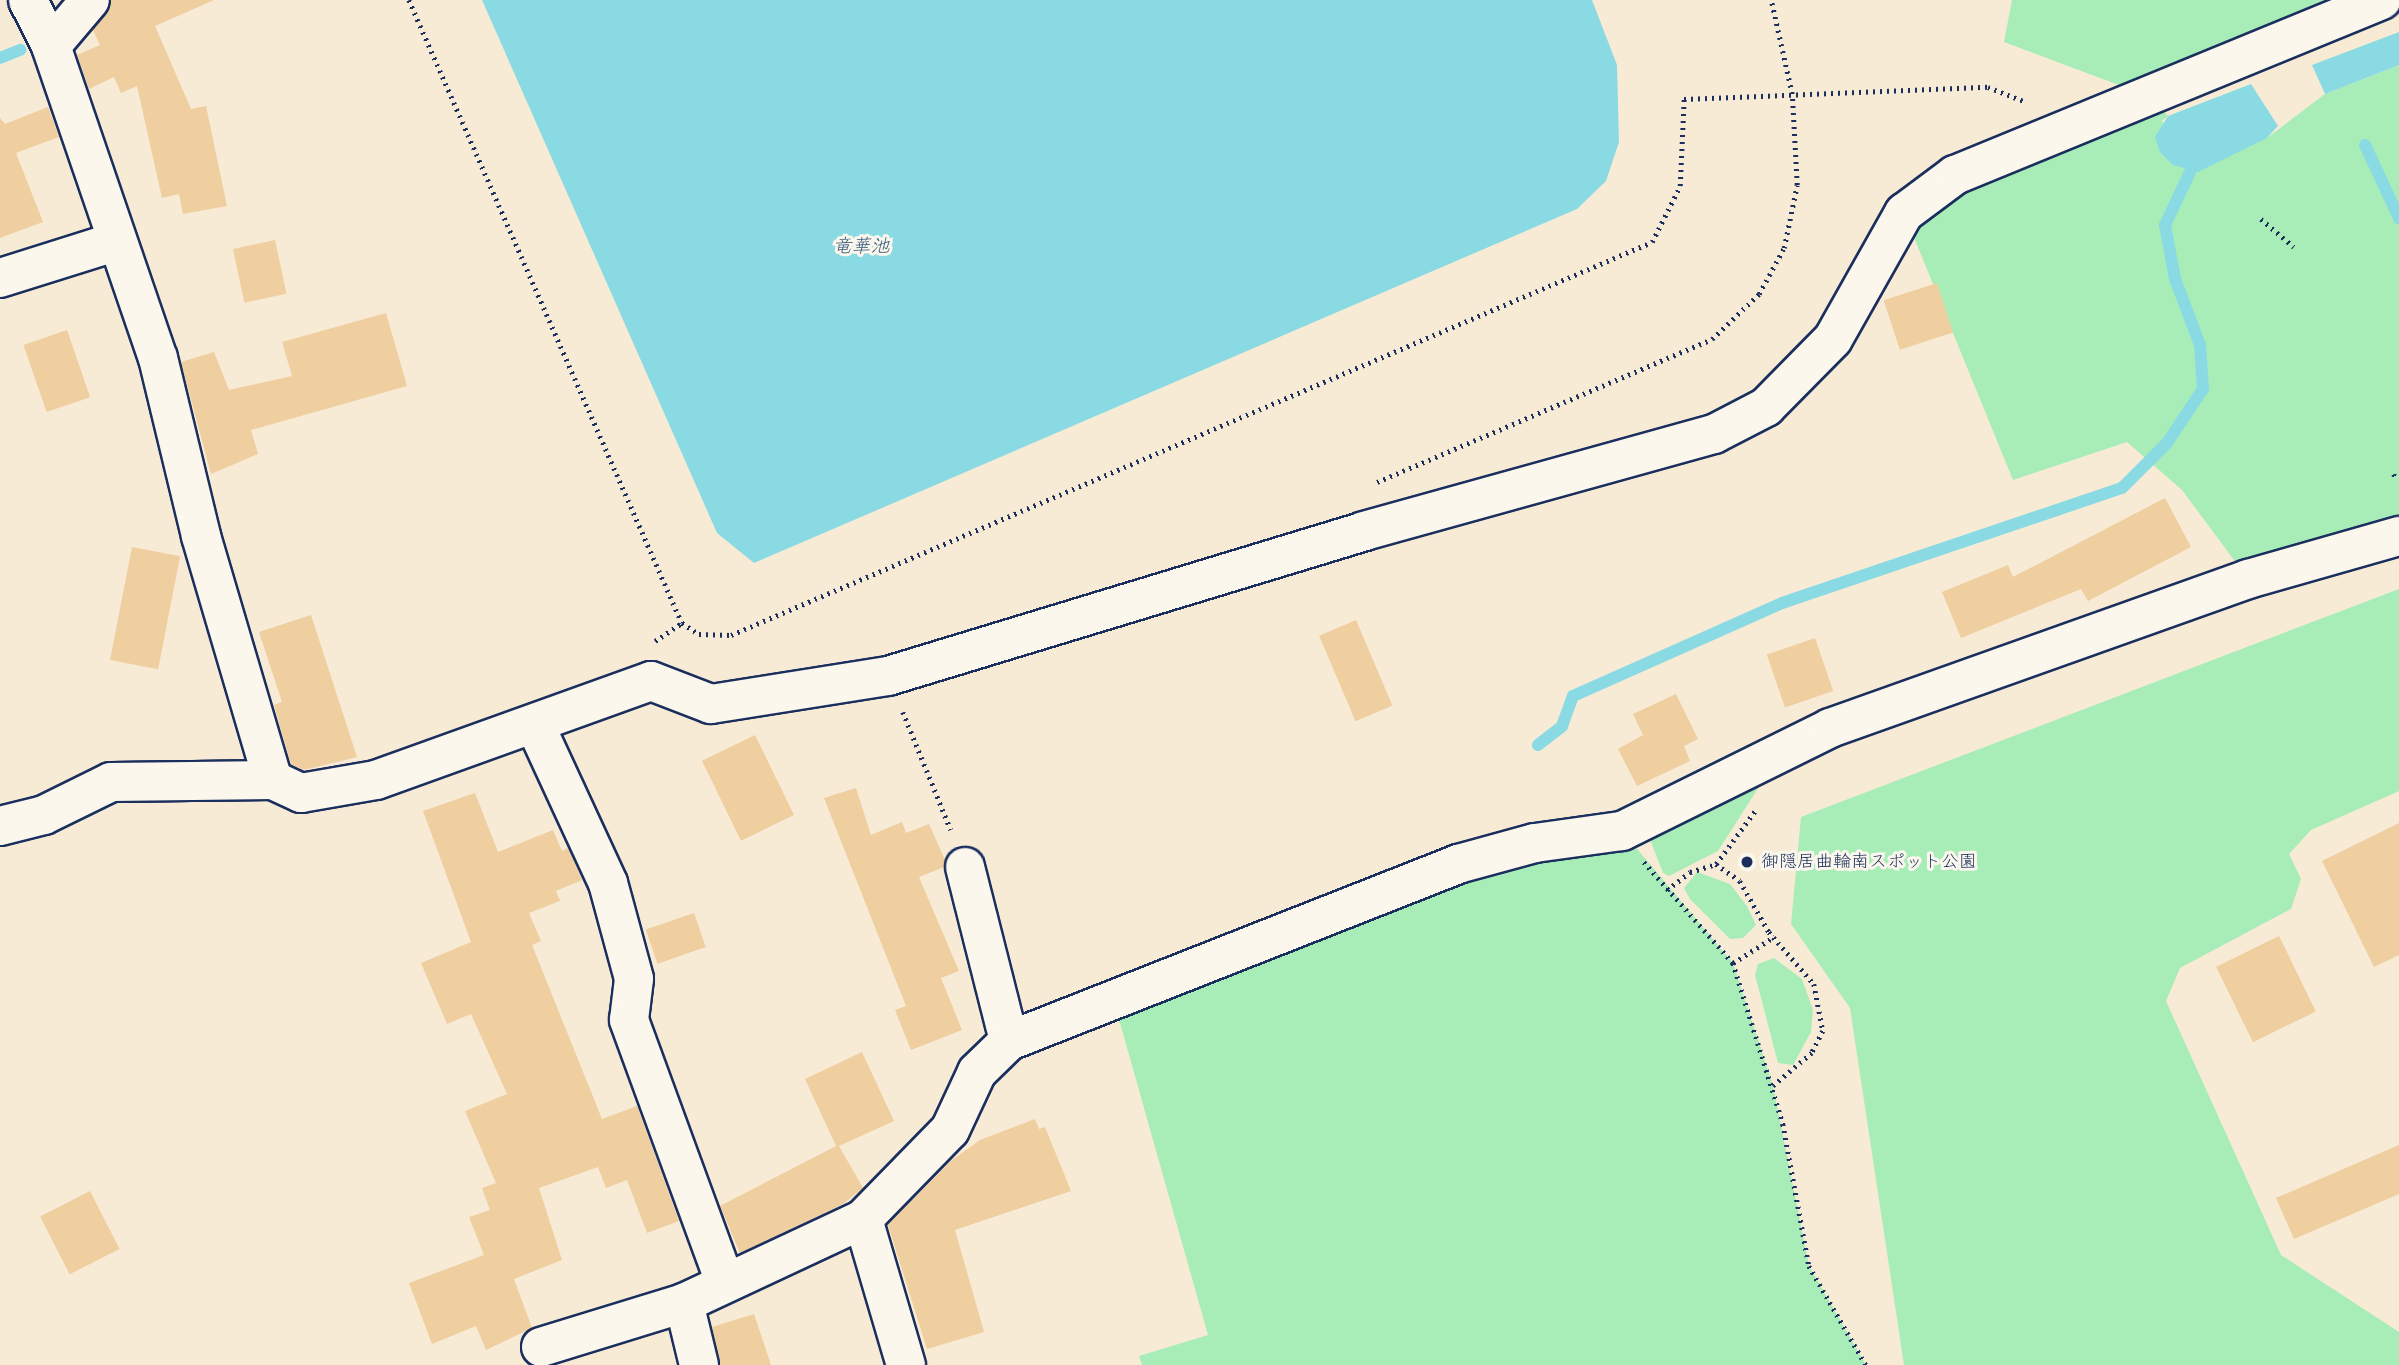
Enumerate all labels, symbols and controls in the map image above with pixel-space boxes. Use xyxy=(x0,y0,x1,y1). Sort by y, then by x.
water label: 竜華池 xyxy=(833,236,889,258)
place label: 御隠居曲輪南スポット公園 xyxy=(1761,851,1977,873)
marker: 御隠居曲輪南スポット公園 xyxy=(1739,854,1755,870)

